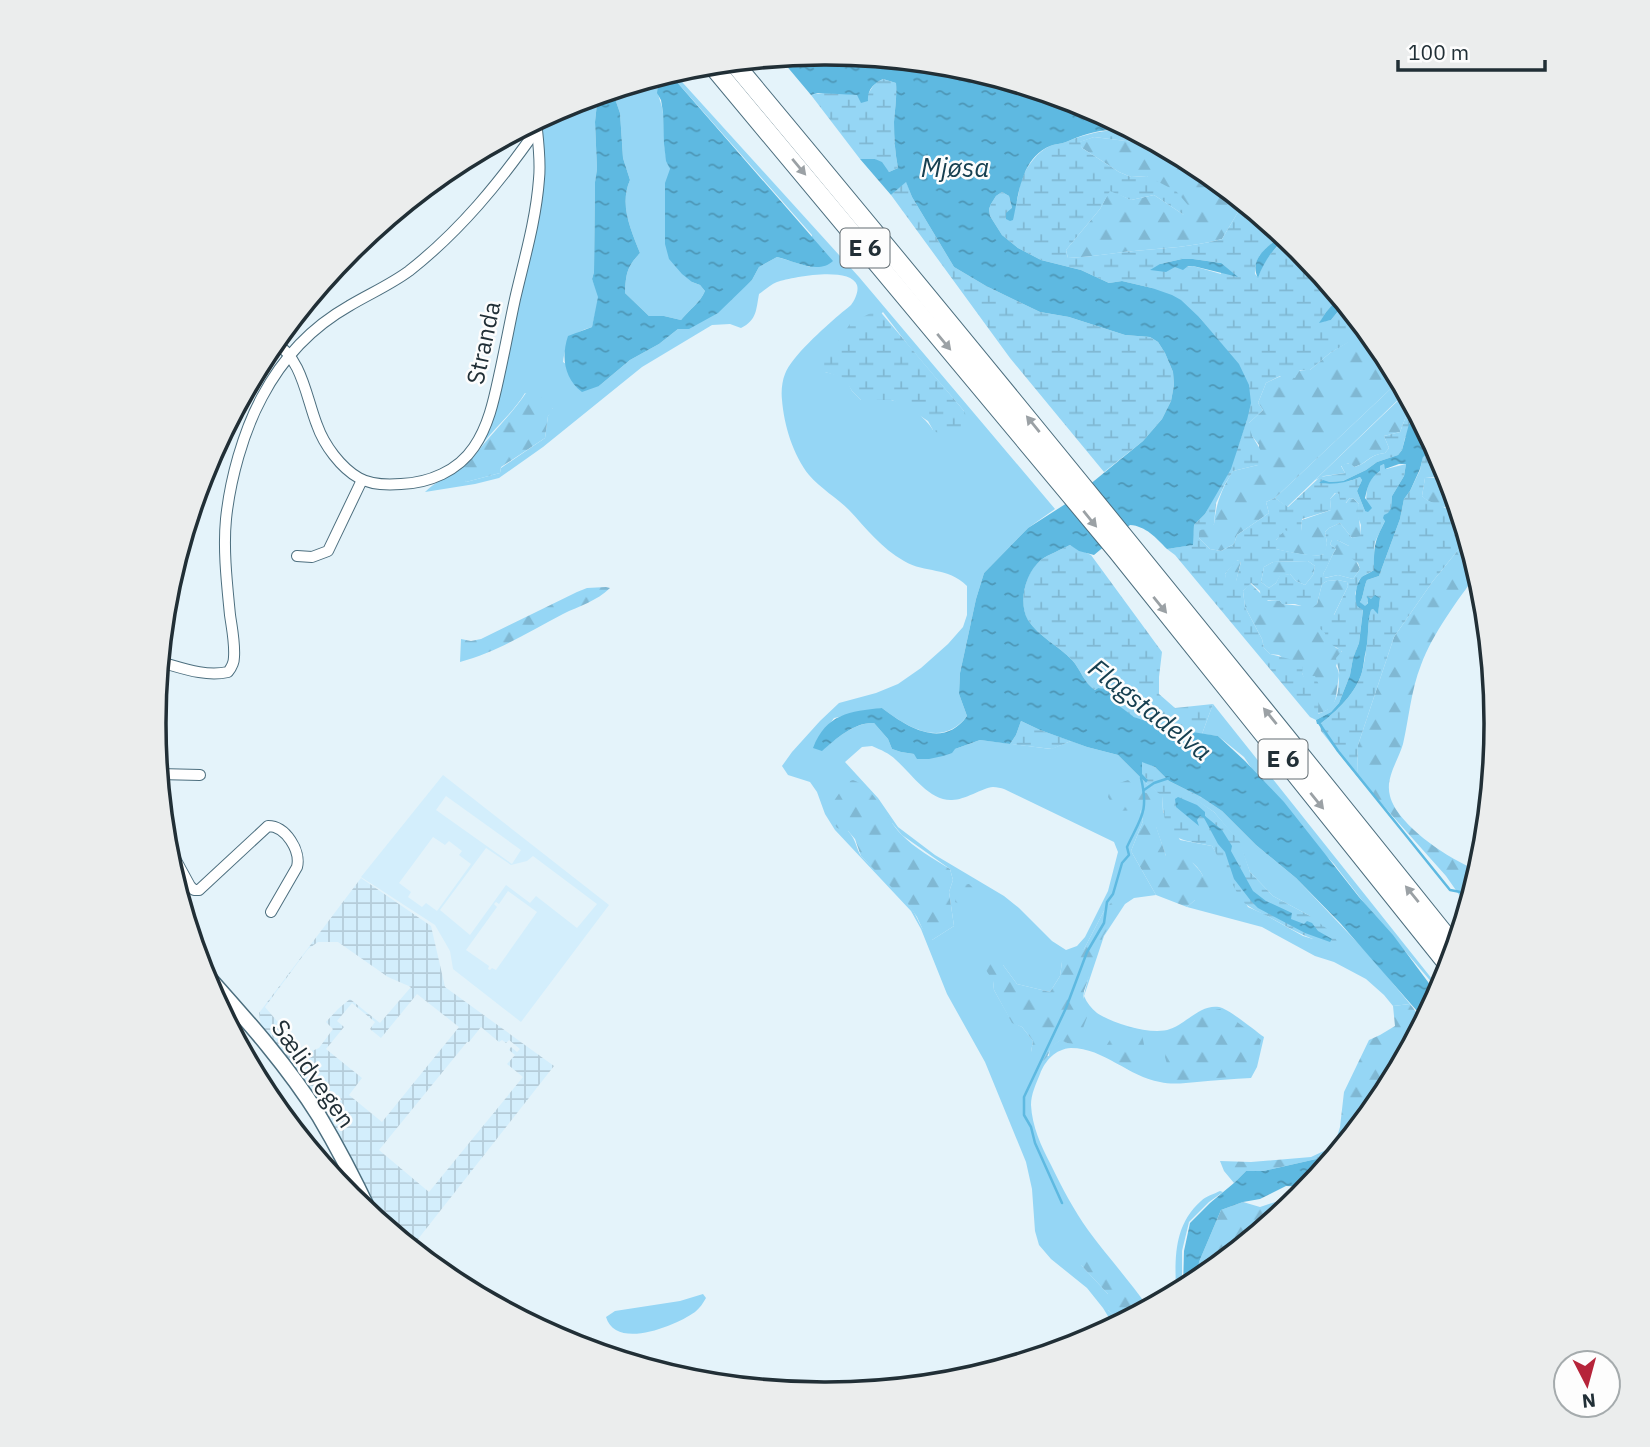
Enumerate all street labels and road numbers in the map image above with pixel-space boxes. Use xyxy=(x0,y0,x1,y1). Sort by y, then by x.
road number: E 6 xyxy=(840,229,890,268)
street label: Stranda xyxy=(459,298,507,387)
road number: E 6 xyxy=(1258,740,1308,778)
street label: Sælidvegen xyxy=(265,1013,363,1134)

